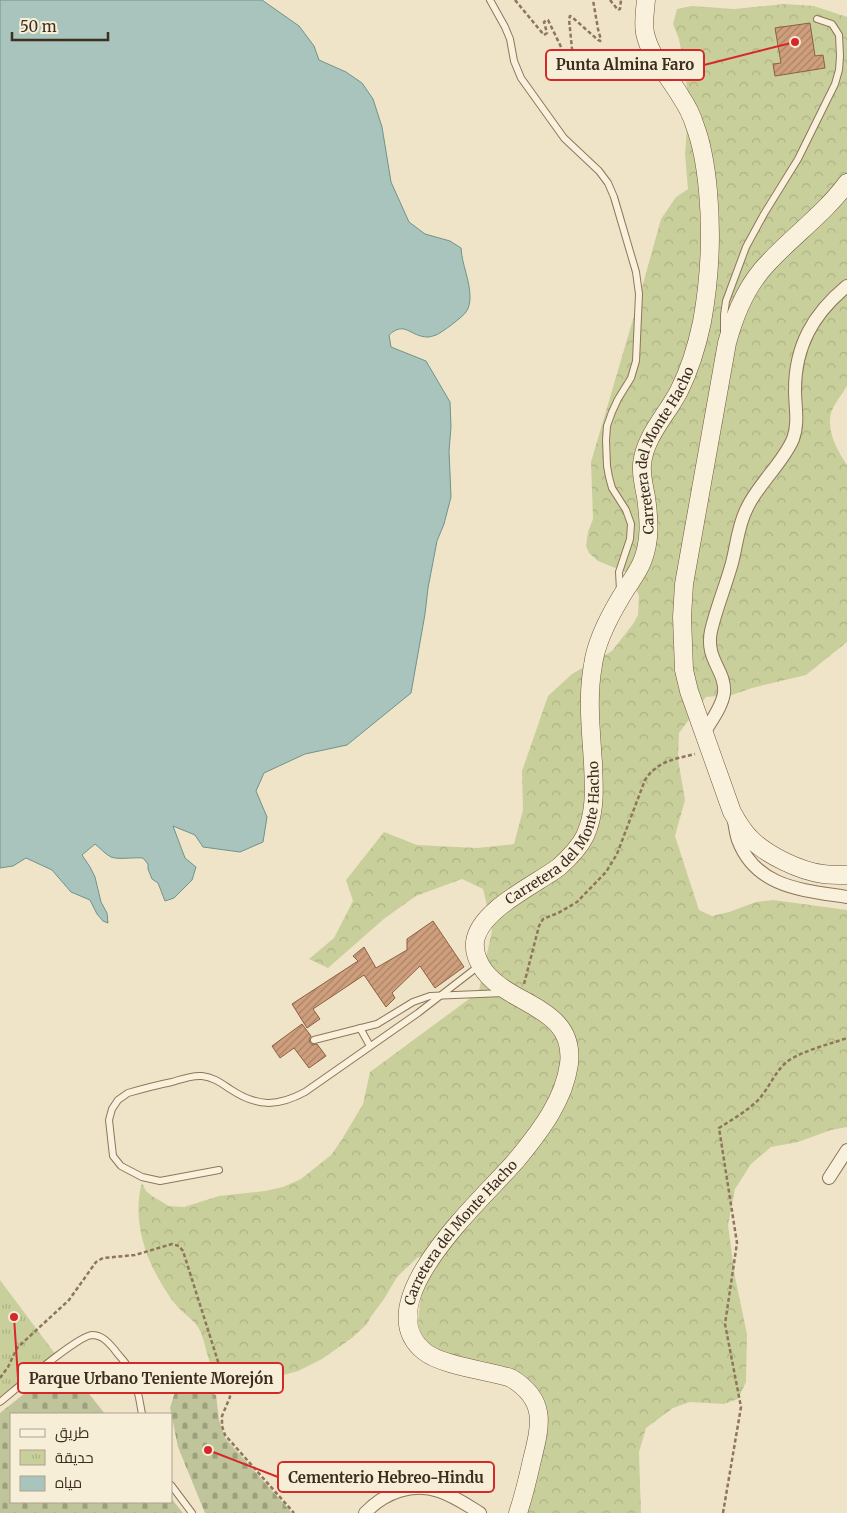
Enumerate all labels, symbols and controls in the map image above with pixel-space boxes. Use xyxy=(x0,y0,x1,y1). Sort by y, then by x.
scale bar xyxy=(12,10,109,42)
text: 50 m xyxy=(20,17,57,36)
callout: Punta Almina Faro xyxy=(546,50,704,80)
text: Punta Almina Faro xyxy=(556,55,694,74)
street label: Carretera del Monte Hacho xyxy=(633,364,698,535)
street label: Carretera del Monte Hacho xyxy=(502,761,603,909)
street label: Carretera del Monte Hacho xyxy=(400,1156,521,1307)
callout: Parque Urbano Teniente Morejón xyxy=(18,1363,283,1393)
text: Parque Urbano Teniente Morejón xyxy=(29,1369,273,1388)
legend xyxy=(10,1413,172,1503)
text: طريق xyxy=(55,1423,89,1443)
text: حديقة xyxy=(55,1448,94,1467)
callout: Cementerio Hebreo-Hindu xyxy=(278,1462,494,1492)
text: Cementerio Hebreo-Hindu xyxy=(288,1468,484,1487)
text: مياه xyxy=(55,1473,82,1492)

